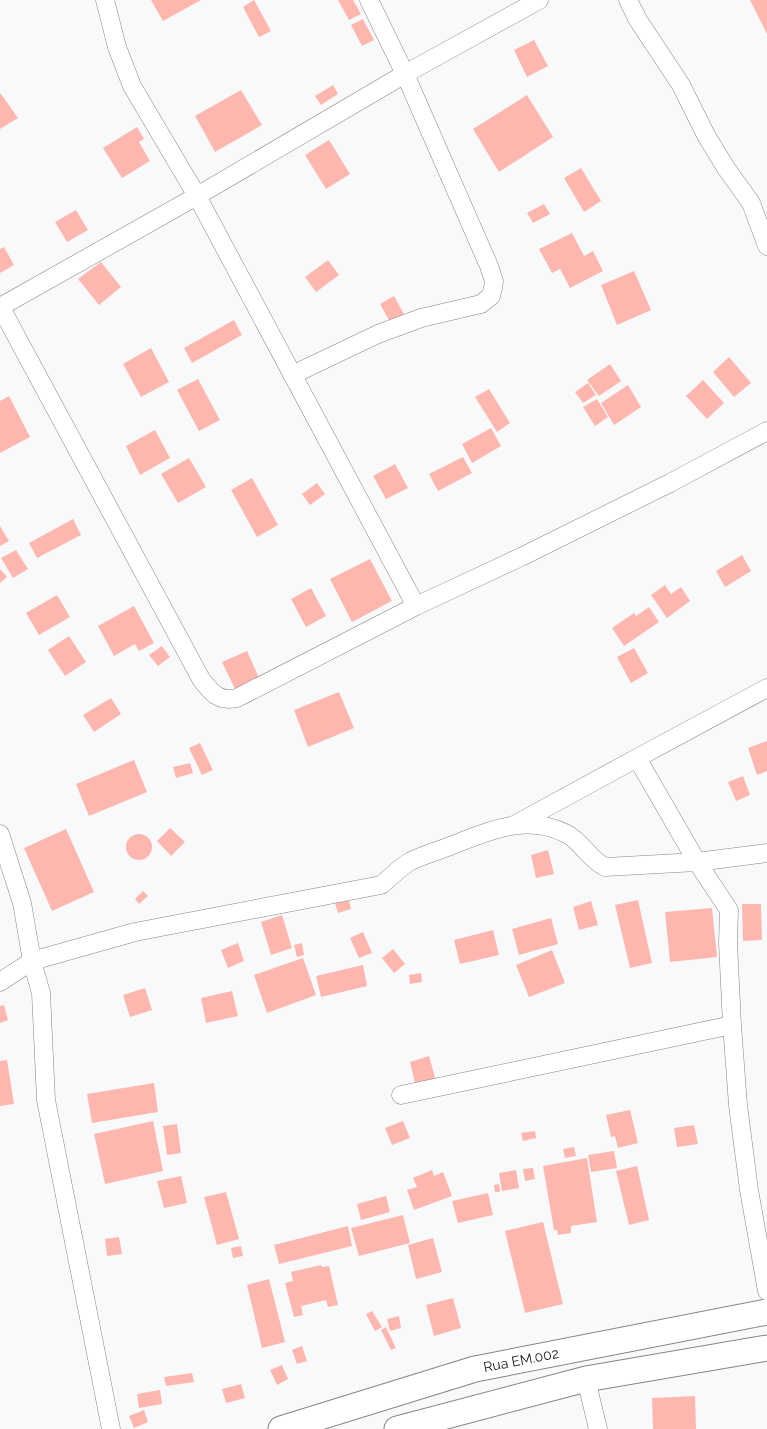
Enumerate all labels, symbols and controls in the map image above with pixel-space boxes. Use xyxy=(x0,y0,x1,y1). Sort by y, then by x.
street label: Rua EM.002 xyxy=(482,1345,560,1375)

